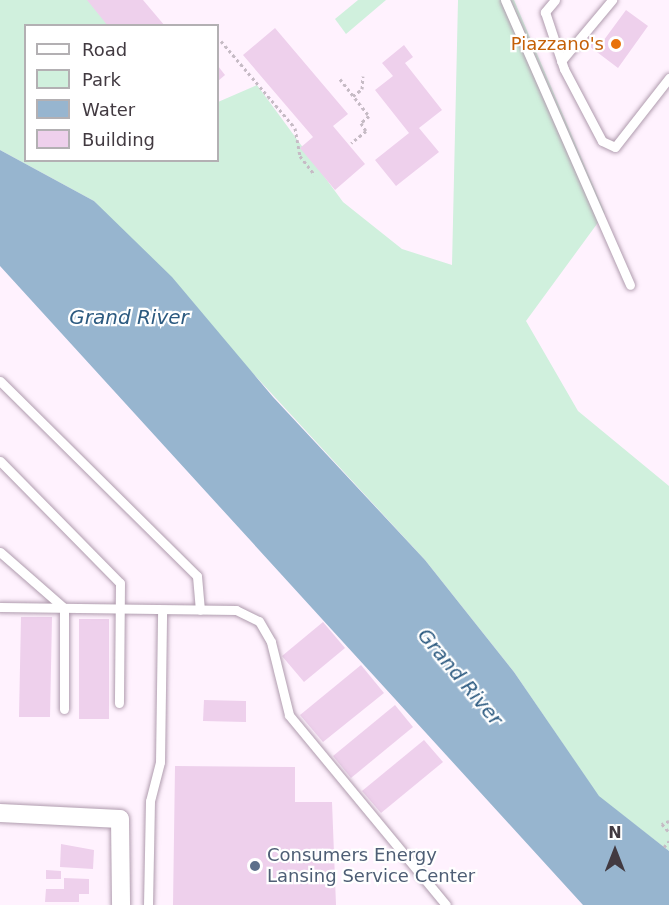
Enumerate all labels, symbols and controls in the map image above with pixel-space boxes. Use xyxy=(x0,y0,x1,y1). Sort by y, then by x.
legend xyxy=(24,24,219,162)
place label: Piazzano's xyxy=(511,33,604,55)
marker: Piazzano's xyxy=(609,37,623,51)
text: Road xyxy=(82,39,127,60)
text: Park xyxy=(82,69,121,90)
text: Water xyxy=(82,99,135,120)
text: Building xyxy=(82,129,155,150)
water label: Grand River xyxy=(69,305,189,329)
water label: Grand River xyxy=(412,624,508,730)
north arrow xyxy=(585,821,645,881)
text: N xyxy=(608,823,622,842)
place label: Consumers Energy Lansing Service Center xyxy=(267,845,475,888)
marker: Consumers Energy Lansing Service Center xyxy=(248,859,262,873)

